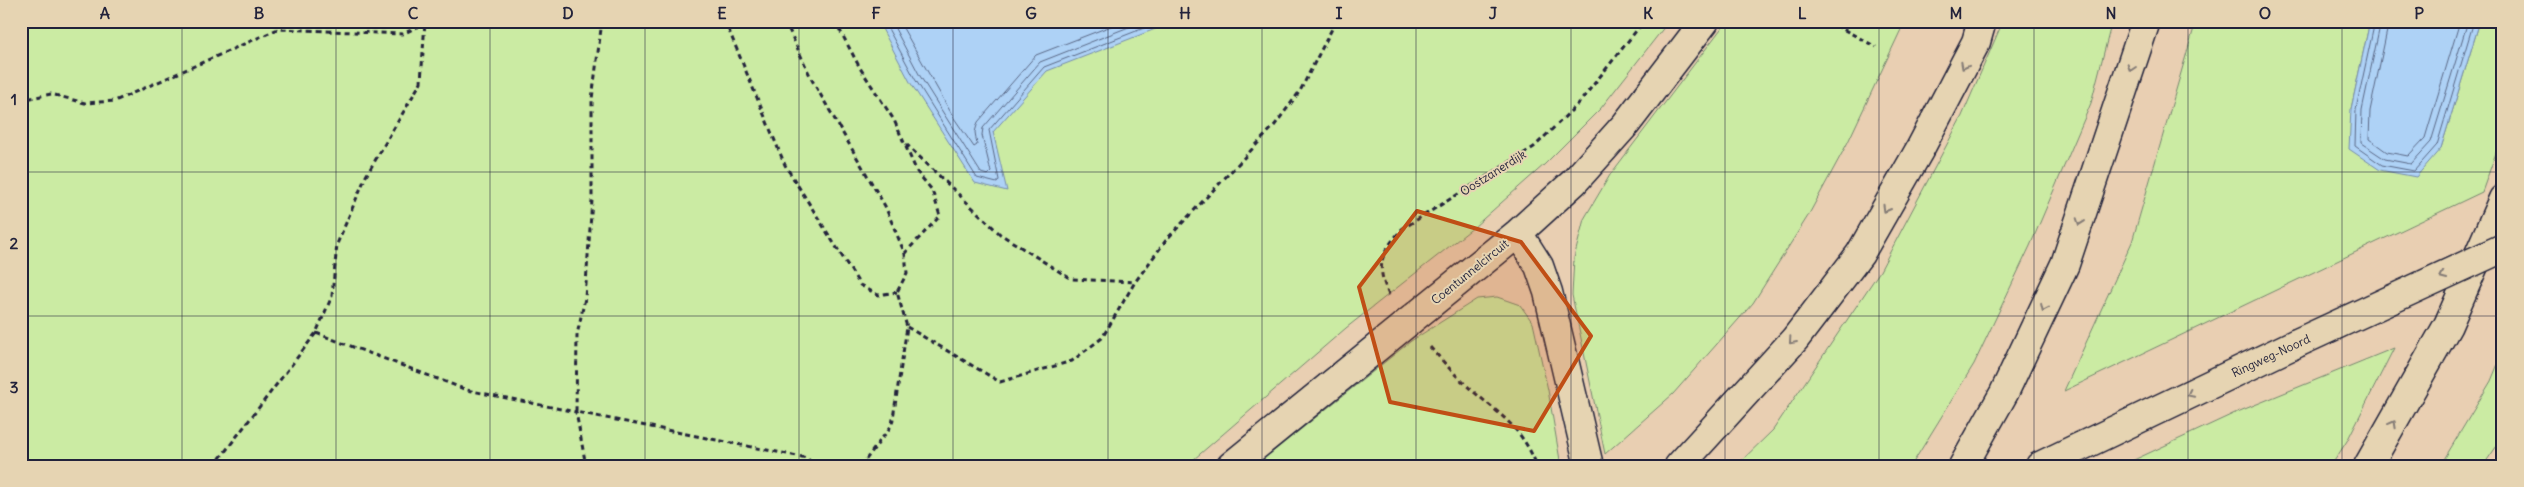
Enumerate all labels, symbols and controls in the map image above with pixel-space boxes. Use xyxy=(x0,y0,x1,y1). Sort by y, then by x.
text: A xyxy=(100,3,110,23)
text: B xyxy=(254,3,265,23)
text: C xyxy=(408,3,419,23)
text: D xyxy=(562,3,574,23)
text: E xyxy=(717,3,727,23)
text: F xyxy=(871,3,881,23)
text: G xyxy=(1025,3,1037,23)
text: H xyxy=(1179,3,1191,23)
text: I xyxy=(1336,3,1343,23)
text: J xyxy=(1489,3,1498,23)
text: K xyxy=(1643,3,1653,23)
text: L xyxy=(1798,3,1807,23)
text: M xyxy=(1950,3,1963,23)
text: N xyxy=(2105,3,2117,23)
text: O xyxy=(2259,3,2271,23)
text: P xyxy=(2414,3,2424,23)
one-way arrow xyxy=(1960,61,1970,70)
one-way arrow xyxy=(2127,63,2137,71)
text: 1 xyxy=(11,89,17,109)
street label: Oostzanerdijk xyxy=(1457,146,1528,199)
one-way arrow xyxy=(1882,203,1892,212)
one-way arrow xyxy=(2076,217,2086,226)
text: 2 xyxy=(10,233,19,253)
street label: Coentunnelcircuit xyxy=(1428,236,1511,307)
one-way arrow xyxy=(2439,270,2448,280)
one-way arrow xyxy=(2040,303,2051,312)
street label: Ringweg-Noord xyxy=(2229,331,2313,380)
one-way arrow xyxy=(1790,335,1798,344)
text: 3 xyxy=(9,377,19,397)
one-way arrow xyxy=(2187,387,2196,397)
one-way arrow xyxy=(2387,420,2397,429)

